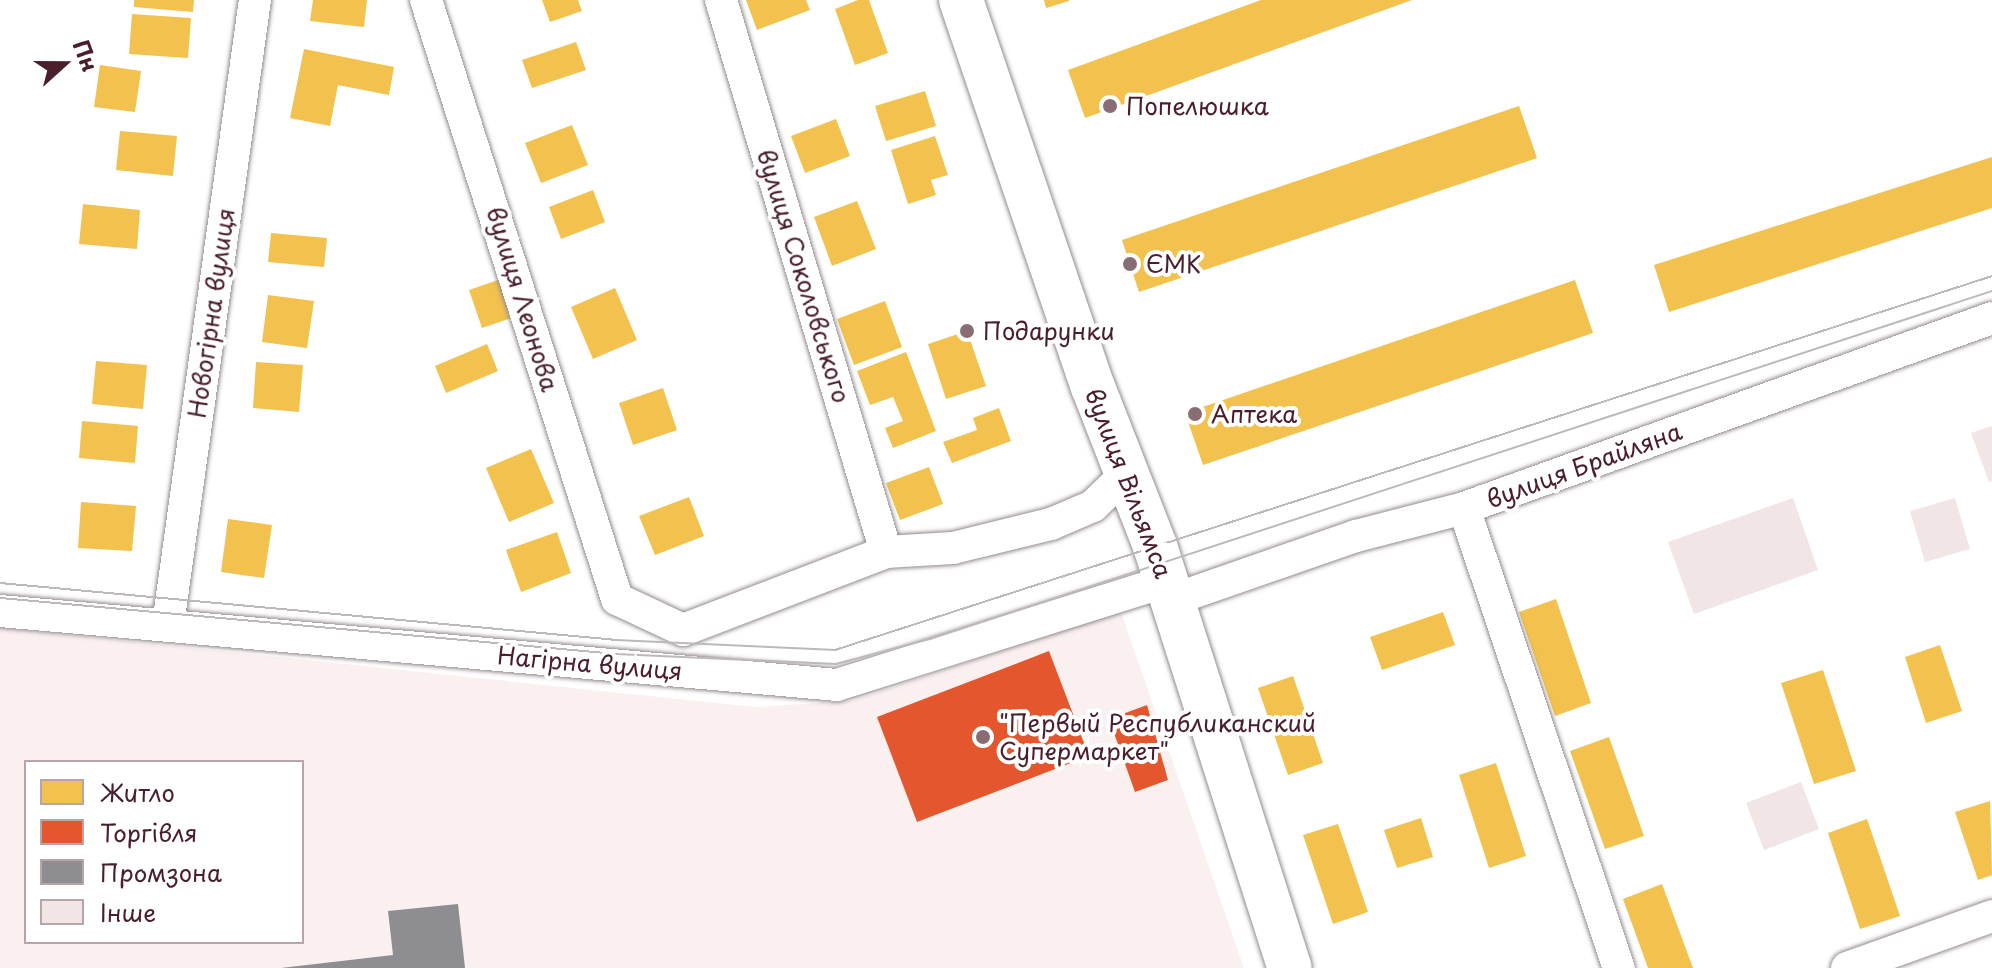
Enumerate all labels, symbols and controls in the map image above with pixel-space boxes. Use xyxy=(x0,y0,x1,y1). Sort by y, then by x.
north arrow xyxy=(24,24,104,104)
text: Пн xyxy=(66,34,108,76)
place label: Попелюшка xyxy=(1126,92,1269,120)
marker: Попелюшка xyxy=(1101,97,1119,115)
street label: вулиця Соколовського xyxy=(751,145,857,407)
street label: вулиця Леонова xyxy=(481,203,565,395)
street label: Новогірна вулиця xyxy=(182,206,240,420)
place label: ЄМК xyxy=(1146,250,1201,278)
marker: ЄМК xyxy=(1121,255,1139,273)
place label: Подарунки xyxy=(983,317,1115,345)
marker: Подарунки xyxy=(958,322,976,340)
street label: вулиця Вільямса xyxy=(1080,384,1178,582)
place label: Аптека xyxy=(1211,400,1297,428)
marker: Аптека xyxy=(1186,405,1204,423)
street label: вулиця Брайляна xyxy=(1482,416,1686,514)
street label: Нагірна вулиця xyxy=(496,641,684,685)
place label: "Первый Республиканский Супермаркет" xyxy=(999,709,1316,765)
marker: "Первый Республиканский Супермаркет" xyxy=(974,728,992,746)
legend xyxy=(24,760,304,944)
text: Житло xyxy=(100,774,175,810)
text: Торгівля xyxy=(100,814,198,850)
text: Промзона xyxy=(100,854,222,890)
text: Інше xyxy=(100,894,156,930)

